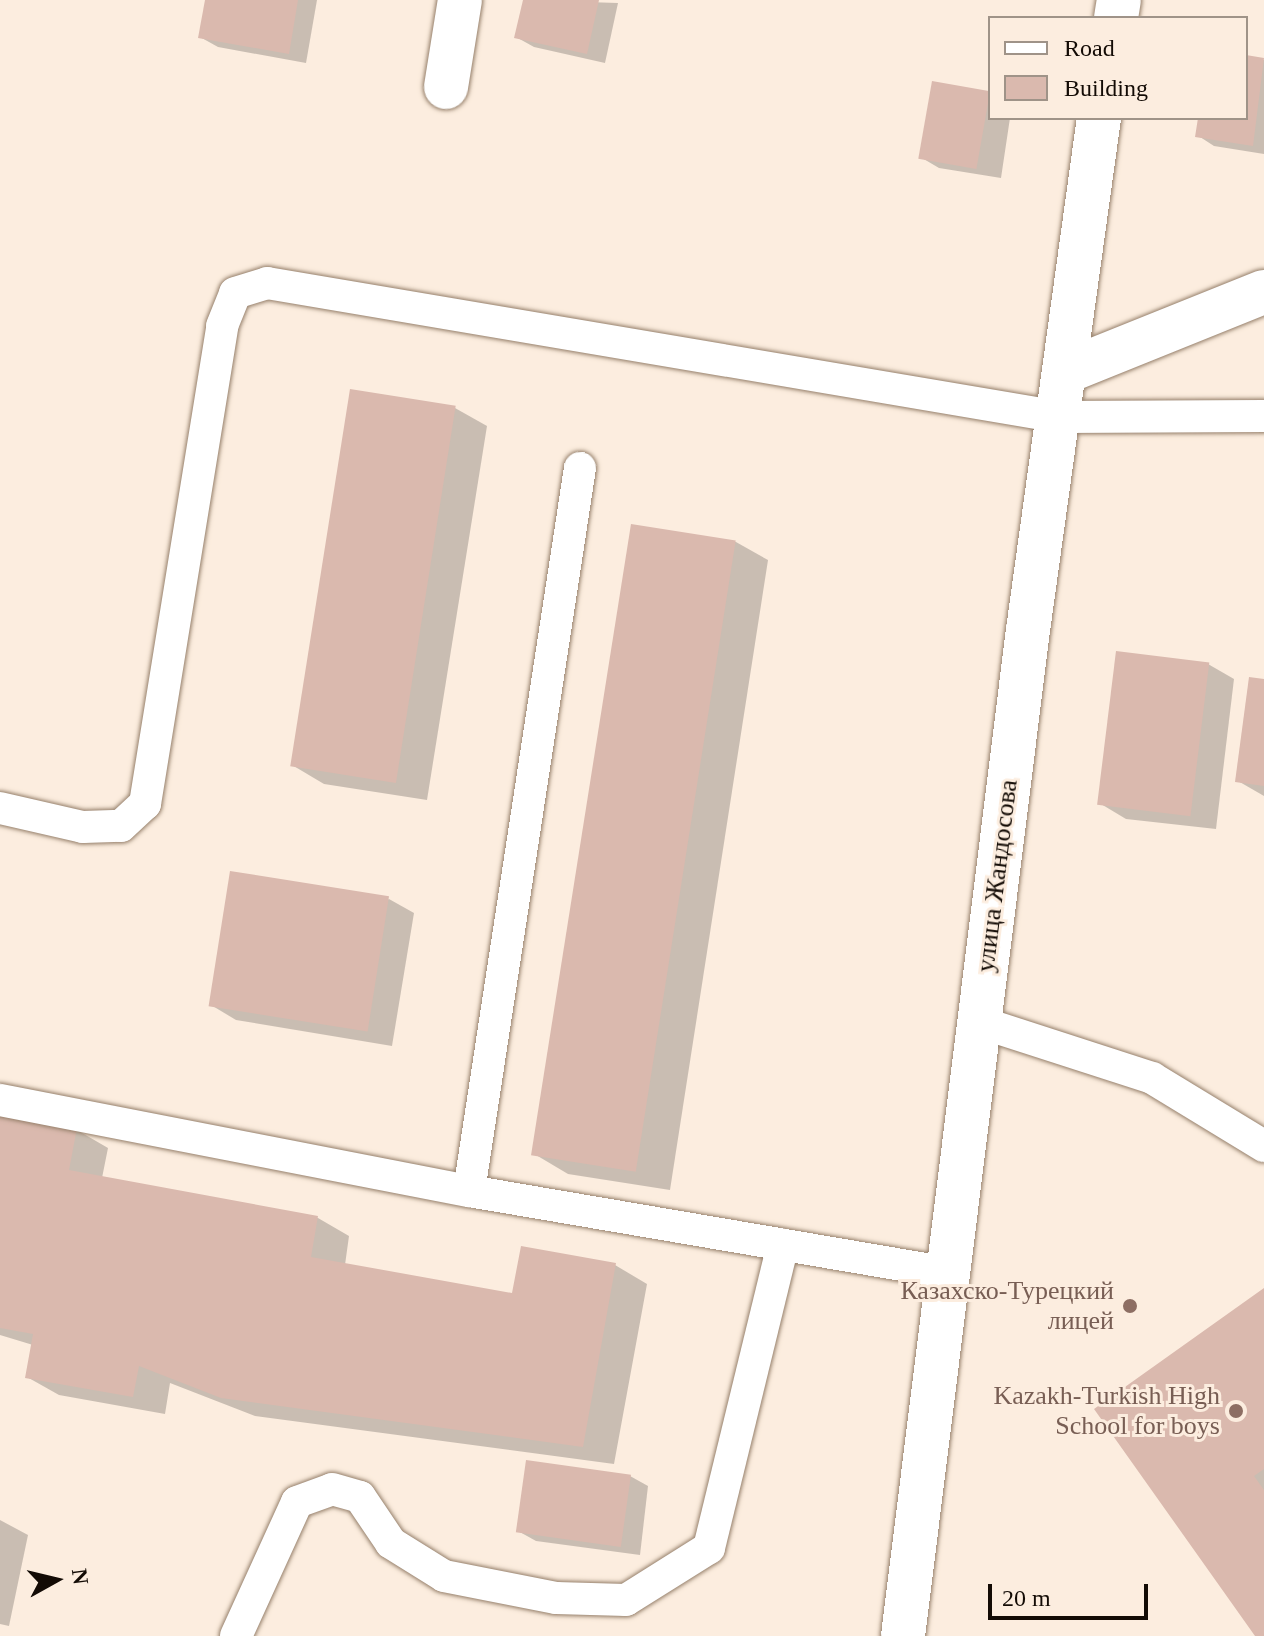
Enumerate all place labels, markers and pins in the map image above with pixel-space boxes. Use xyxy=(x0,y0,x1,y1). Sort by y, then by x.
place label: Казахско-Турецкий лицей xyxy=(900,1275,1114,1336)
marker: Казахско-Турецкий лицей xyxy=(1121,1297,1139,1315)
place label: Kazakh-Turkish High School for boys xyxy=(993,1380,1220,1442)
marker: Kazakh-Turkish High School for boys xyxy=(1227,1402,1245,1420)

